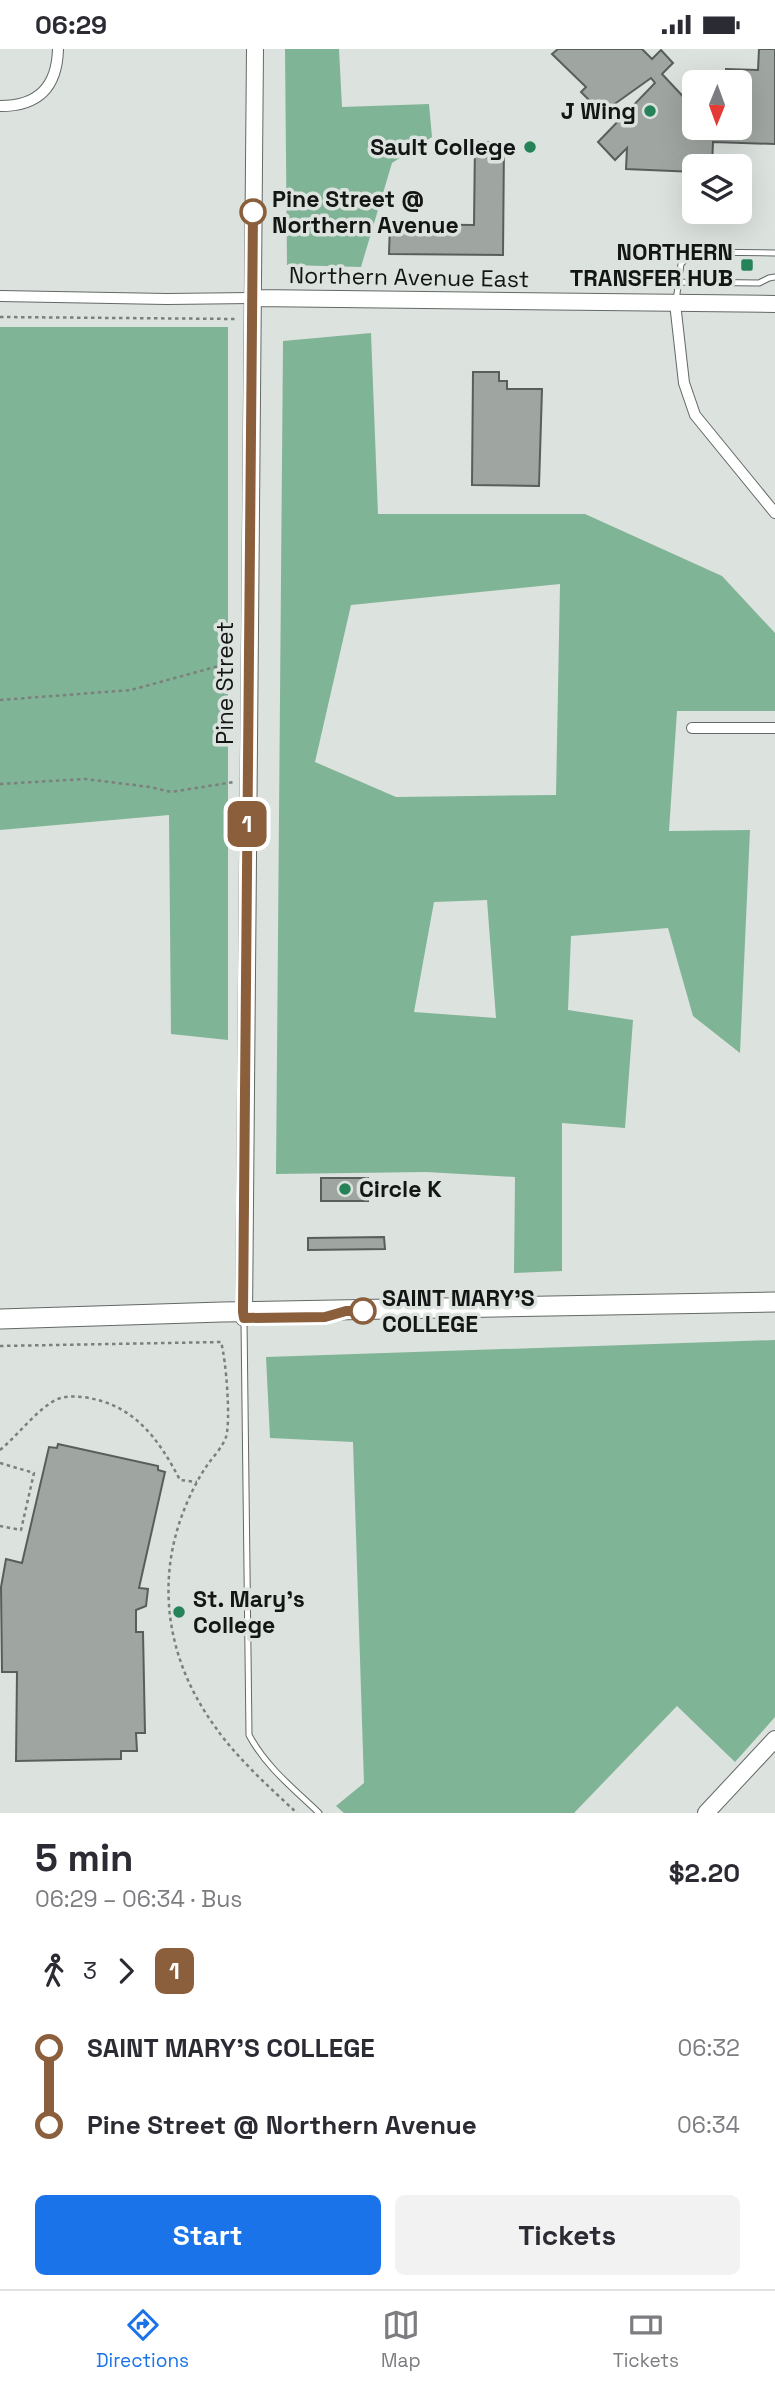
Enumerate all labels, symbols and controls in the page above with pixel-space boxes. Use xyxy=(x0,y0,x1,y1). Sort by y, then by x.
text: 06:29 xyxy=(35,8,107,42)
north arrow xyxy=(682,70,752,140)
map controls xyxy=(682,70,752,224)
place label: J Wing xyxy=(561,96,636,126)
marker: J Wing xyxy=(642,103,658,119)
place label: Sault College xyxy=(370,132,516,162)
marker: Sault College xyxy=(522,139,538,155)
button: layers xyxy=(682,154,752,224)
place label: Pine Street @ Northern Avenue xyxy=(272,184,459,240)
marker: Pine Street @ Northern Avenue xyxy=(240,199,266,225)
place label: NORTHERN TRANSFER HUB xyxy=(570,237,733,293)
marker: NORTHERN TRANSFER HUB xyxy=(739,257,755,273)
street label: Northern Avenue East xyxy=(289,260,529,294)
street label: Pine Street xyxy=(210,621,240,745)
line badge: 1 xyxy=(224,801,270,847)
text: 1 xyxy=(242,808,252,839)
place label: Circle K xyxy=(359,1174,442,1204)
marker: Circle K xyxy=(337,1181,353,1197)
place label: SAINT MARY'S COLLEGE xyxy=(382,1283,535,1339)
marker: SAINT MARY'S COLLEGE xyxy=(350,1298,376,1324)
place label: St. Mary's College xyxy=(193,1584,305,1640)
marker: St. Mary's College xyxy=(171,1604,187,1620)
text: 5 min xyxy=(35,1834,133,1882)
text: $2.20 xyxy=(669,1856,740,1890)
text: 06:29 – 06:34 · Bus xyxy=(35,1884,242,1914)
icon: walk xyxy=(35,1952,73,1990)
icon: forward xyxy=(107,1952,145,1990)
text: 1 xyxy=(169,1955,180,1986)
text: 3 xyxy=(83,1956,97,1986)
text: SAINT MARY'S COLLEGE xyxy=(87,2031,375,2065)
text: 06:32 xyxy=(678,2033,740,2063)
text: Pine Street @ Northern Avenue xyxy=(87,2108,477,2142)
text: 06:34 xyxy=(677,2110,740,2140)
button: Start xyxy=(35,2195,381,2275)
button: Tickets xyxy=(395,2195,740,2275)
tab: Directions xyxy=(96,2306,189,2373)
tab: Map xyxy=(381,2306,421,2373)
tab: Tickets xyxy=(613,2306,679,2373)

